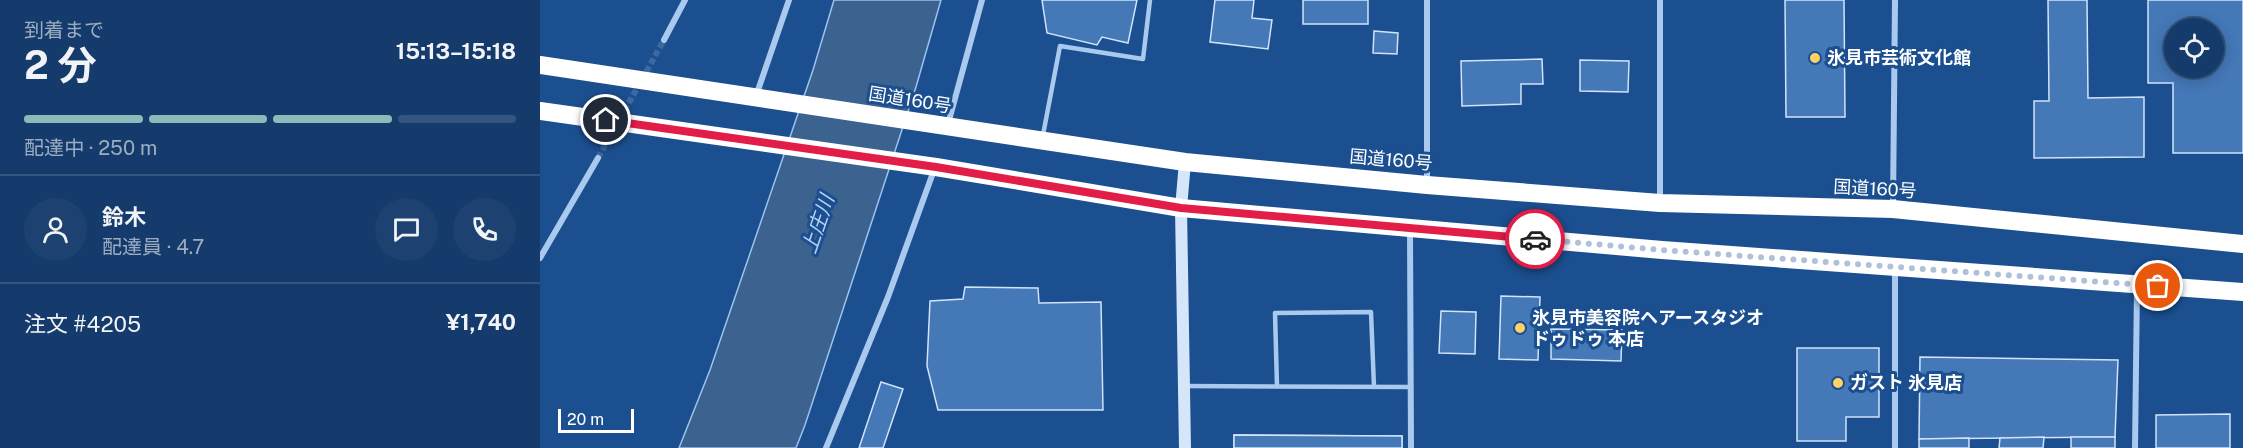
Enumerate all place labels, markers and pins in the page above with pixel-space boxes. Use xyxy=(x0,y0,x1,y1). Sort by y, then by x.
place label: 氷見市芸術文化館 xyxy=(1827,47,1971,68)
marker: 氷見市芸術文化館 xyxy=(1808,51,1822,65)
pin xyxy=(580,94,631,145)
pin xyxy=(2132,260,2183,311)
place label: 氷見市美容院ヘアースタジオ ドゥドゥ 本店 xyxy=(1532,307,1764,349)
marker: 氷見市美容院ヘアースタジオ ドゥドゥ 本店 xyxy=(1513,321,1527,335)
place label: ガスト 氷見店 xyxy=(1850,372,1962,393)
marker: ガスト 氷見店 xyxy=(1831,376,1845,390)

